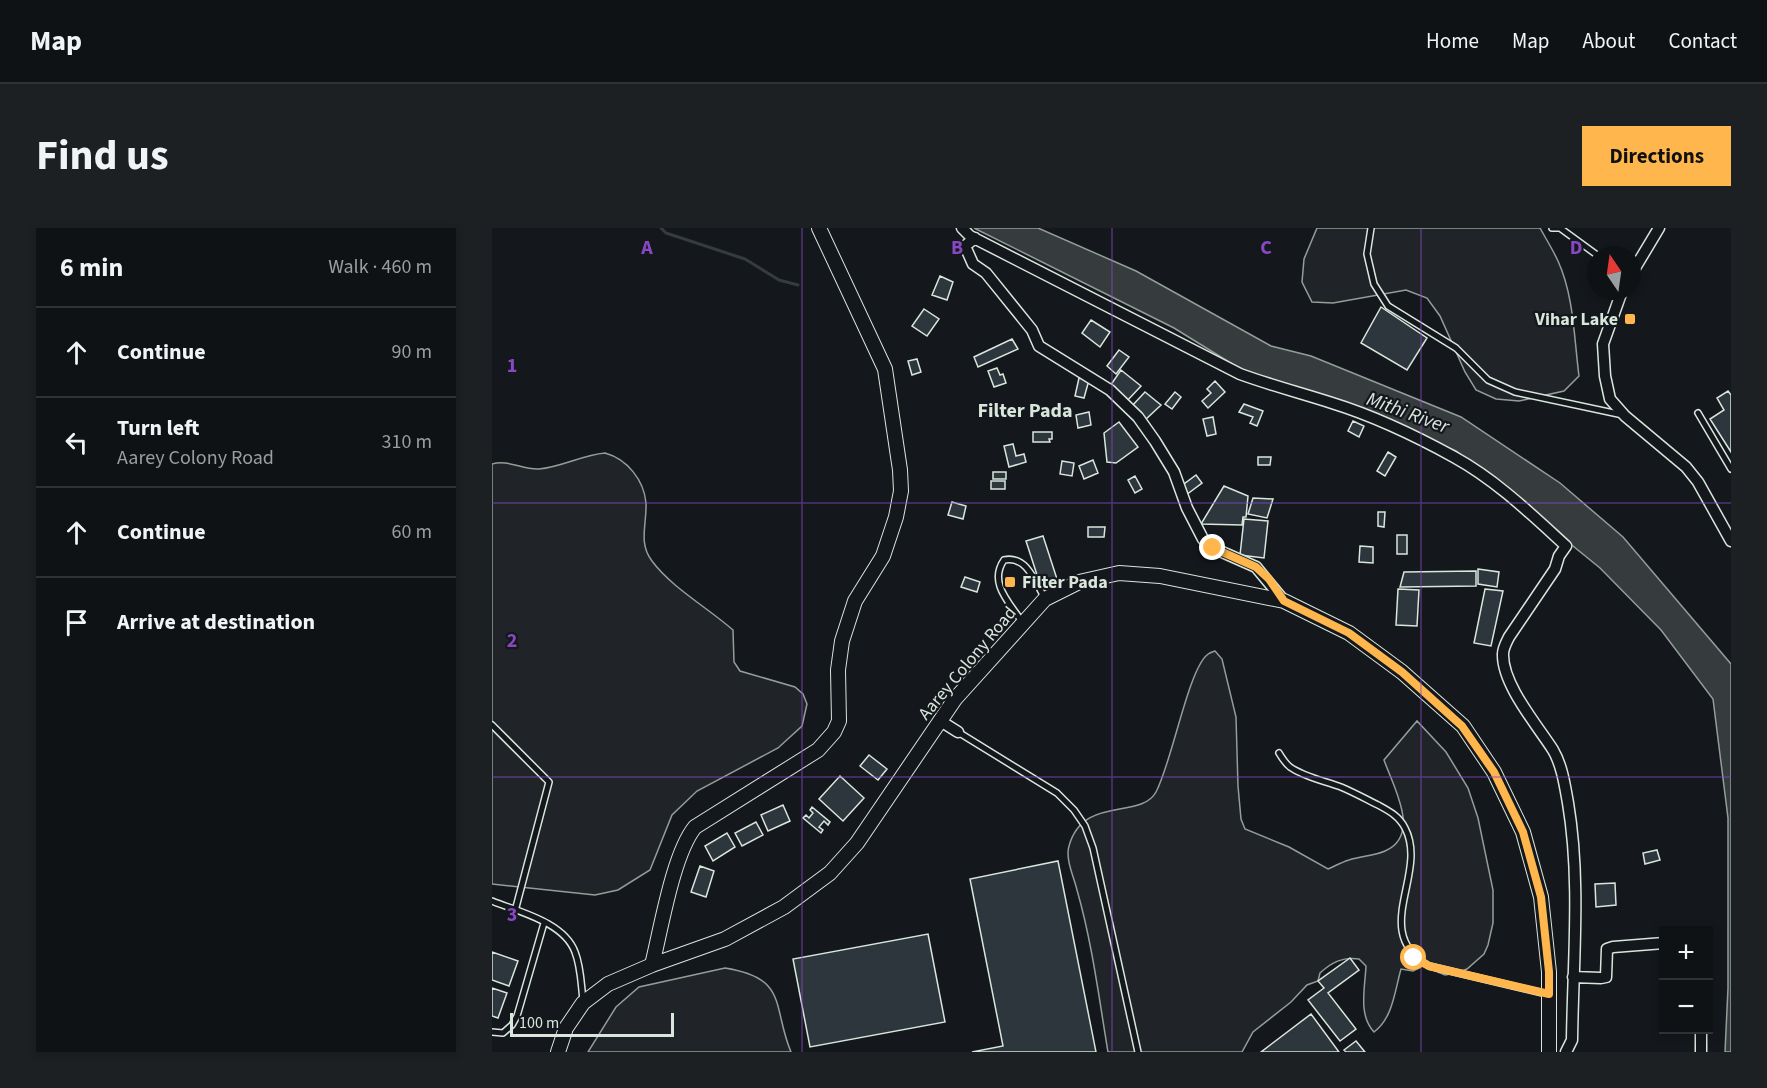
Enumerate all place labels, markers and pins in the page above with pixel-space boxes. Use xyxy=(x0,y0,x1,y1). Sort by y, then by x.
place label: Vihar Lake xyxy=(1534,307,1618,332)
marker: Vihar Lake xyxy=(1623,312,1637,326)
place label: Filter Pada xyxy=(1022,570,1108,595)
marker: Filter Pada xyxy=(1003,575,1017,589)

